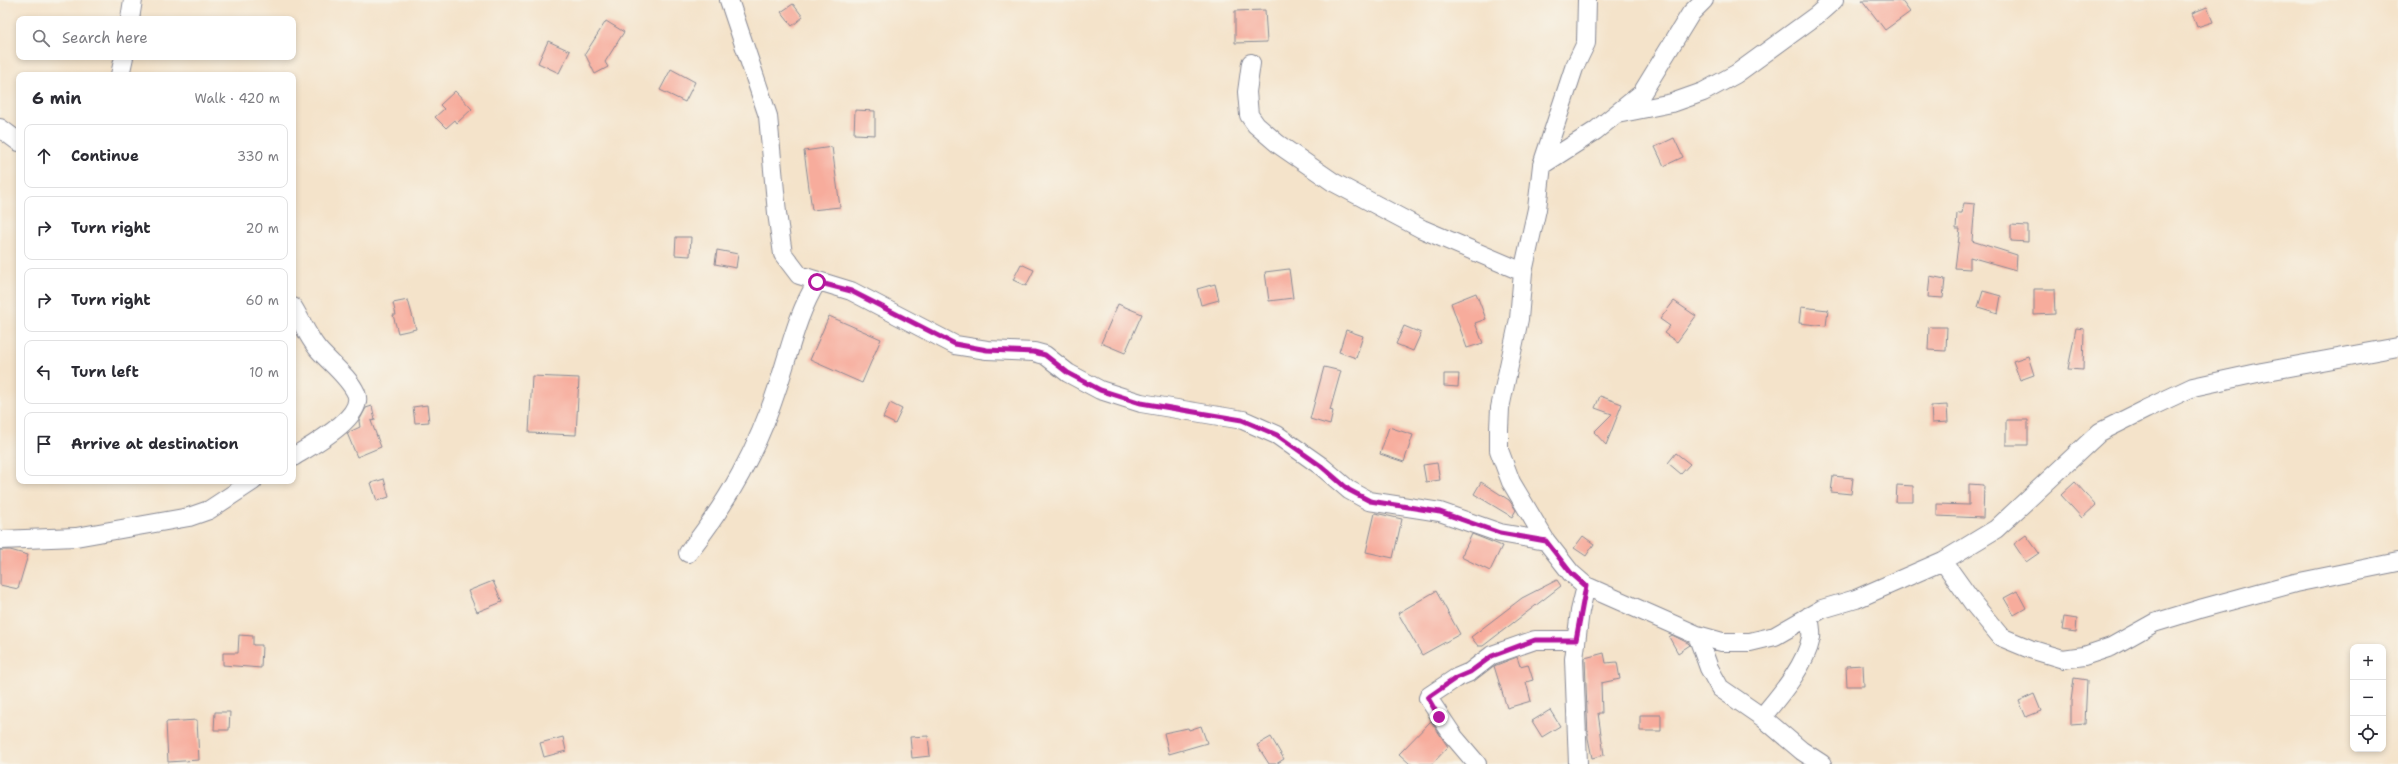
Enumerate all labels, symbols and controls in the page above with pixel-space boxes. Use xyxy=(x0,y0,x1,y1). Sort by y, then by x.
search box xyxy=(16,16,296,60)
icon: search xyxy=(30,27,52,49)
text: Search here xyxy=(62,28,148,48)
text: 6 min xyxy=(32,87,82,109)
text: Walk · 420 m xyxy=(194,90,280,107)
icon: ahead xyxy=(33,145,55,167)
text: Continue xyxy=(71,146,139,166)
text: 330 m xyxy=(237,148,279,165)
icon: right xyxy=(33,217,55,239)
text: Turn right xyxy=(71,218,151,238)
text: 20 m xyxy=(246,220,279,237)
route start xyxy=(808,273,826,291)
icon: right xyxy=(33,289,55,311)
text: Turn right xyxy=(71,290,151,310)
text: 60 m xyxy=(246,292,279,309)
icon: left xyxy=(33,361,55,383)
text: Turn left xyxy=(71,362,139,382)
text: 10 m xyxy=(249,364,279,381)
icon: arrive xyxy=(33,433,55,455)
text: Arrive at destination xyxy=(71,434,239,454)
map controls xyxy=(2350,644,2386,752)
button: + xyxy=(2350,644,2386,680)
button: − xyxy=(2350,680,2386,716)
route end xyxy=(1430,708,1448,726)
button: locate xyxy=(2350,716,2386,752)

